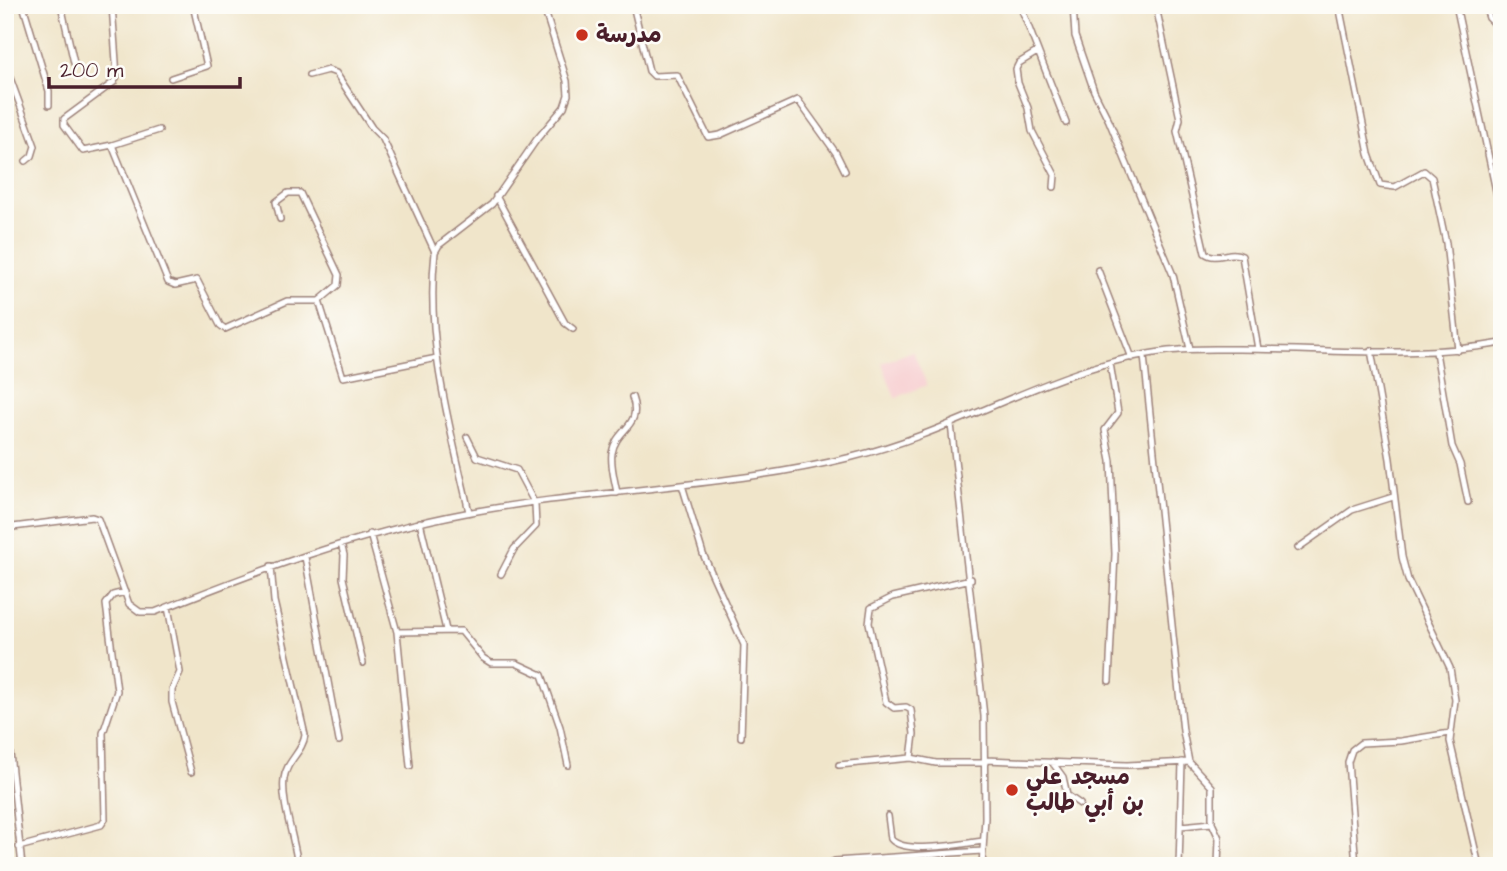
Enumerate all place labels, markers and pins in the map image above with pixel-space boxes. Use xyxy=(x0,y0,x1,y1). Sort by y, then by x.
place label: مدرسة xyxy=(596,19,662,51)
marker: مدرسة xyxy=(574,27,590,43)
place label: مسجد علي بن أبي طالب xyxy=(1026,761,1144,823)
marker: مسجد علي بن أبي طالب xyxy=(1004,782,1020,798)

